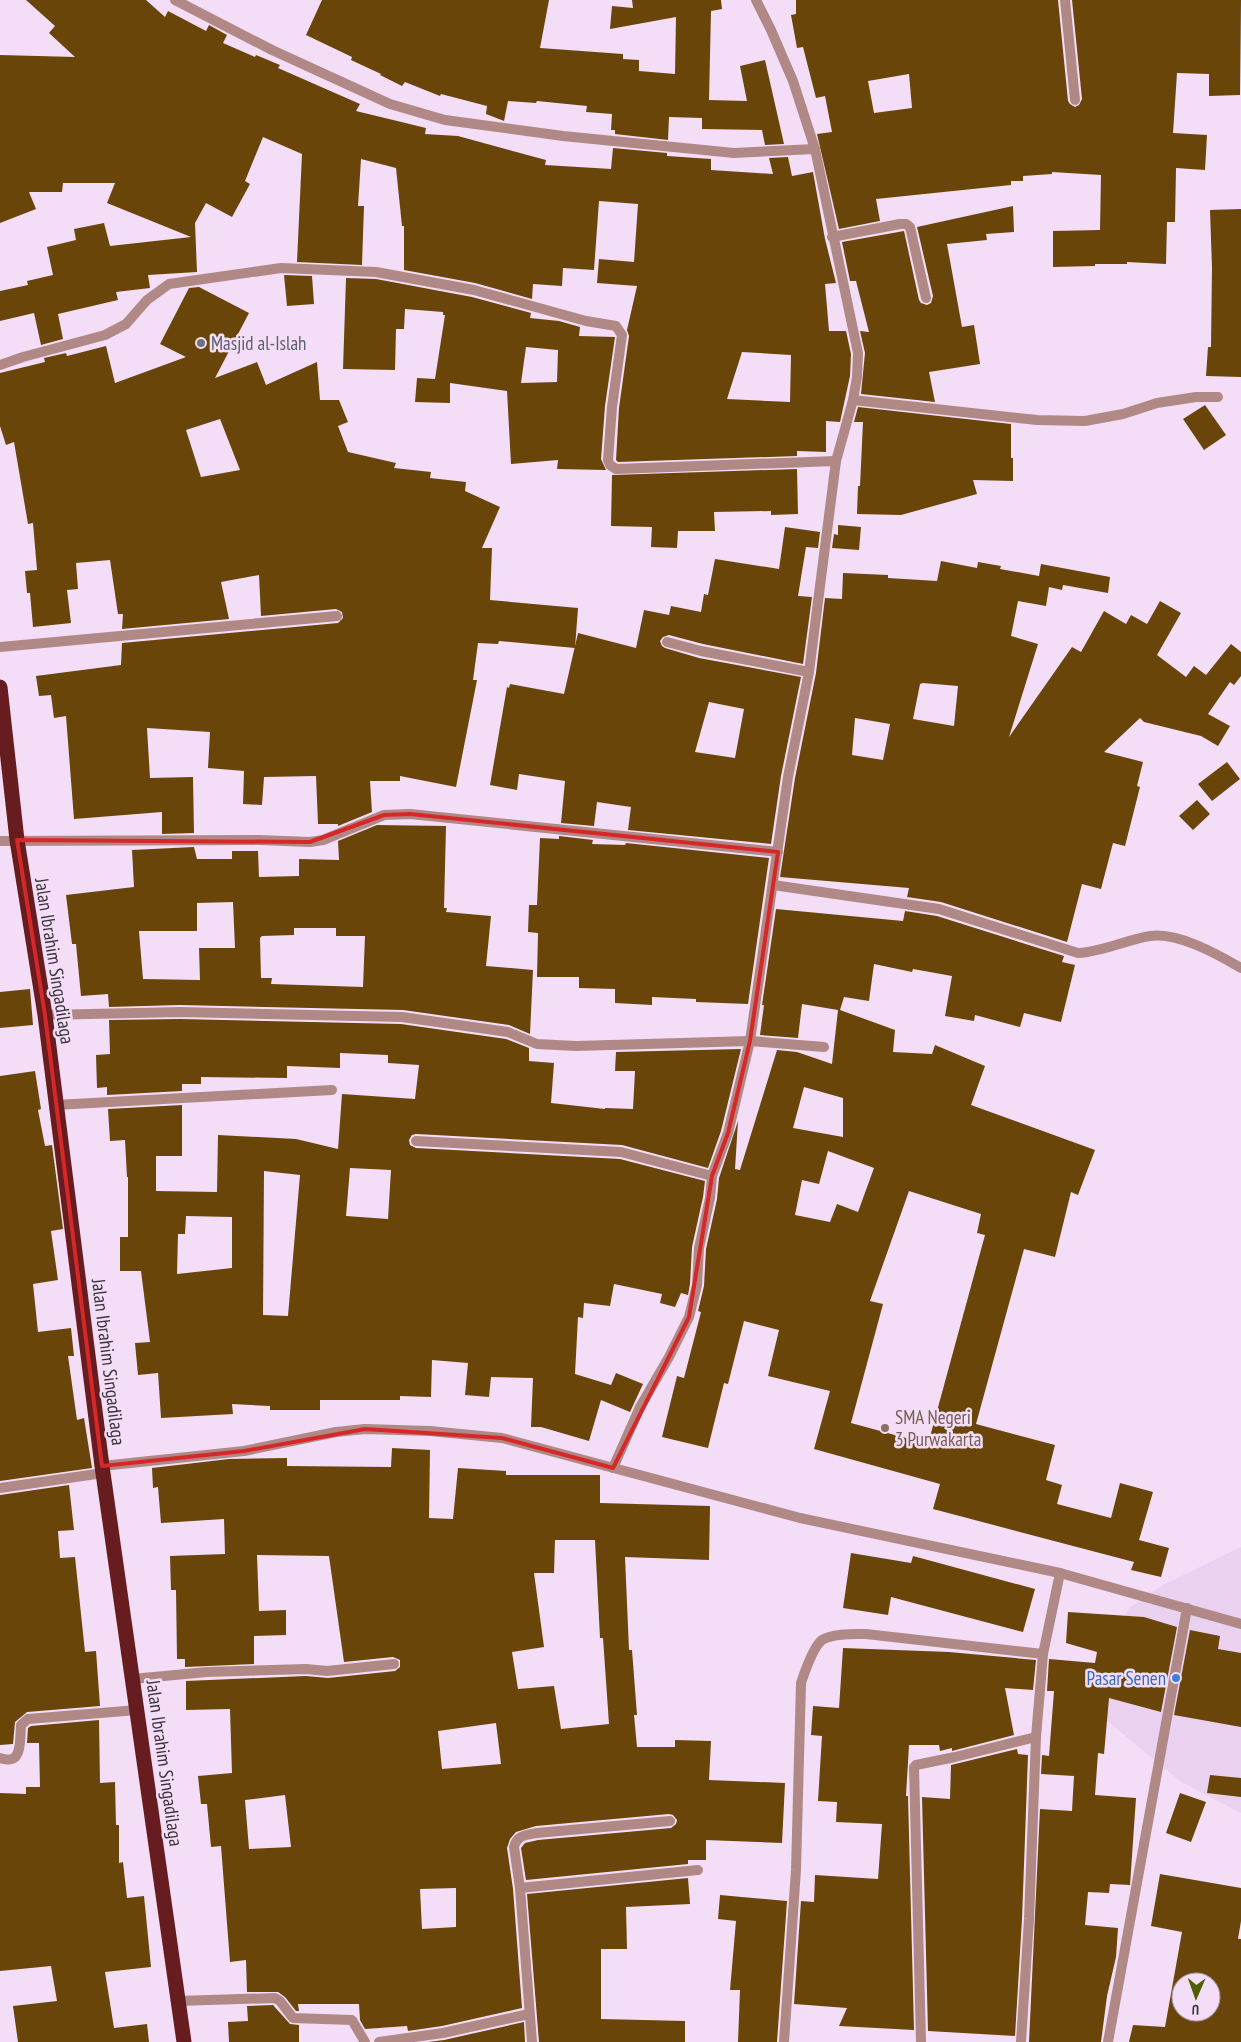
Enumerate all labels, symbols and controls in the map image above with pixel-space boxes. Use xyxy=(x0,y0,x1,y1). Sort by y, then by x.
place label: Masjid al-Islah xyxy=(211,331,306,355)
marker: Masjid al-Islah xyxy=(195,337,207,349)
street label: Jalan Ibrahim Singadilaga xyxy=(30,875,80,1046)
street label: Jalan Ibrahim Singadilaga xyxy=(87,1276,131,1447)
place label: SMA Negeri 3 Purwakarta xyxy=(895,1405,981,1451)
marker: SMA Negeri 3 Purwakarta xyxy=(879,1422,891,1434)
place label: Pasar Senen xyxy=(1087,1666,1166,1690)
marker: Pasar Senen xyxy=(1170,1672,1182,1684)
street label: Jalan Ibrahim Singadilaga xyxy=(141,1677,189,1848)
north arrow xyxy=(1171,1972,1221,2022)
text: U xyxy=(1192,2001,1199,2019)

